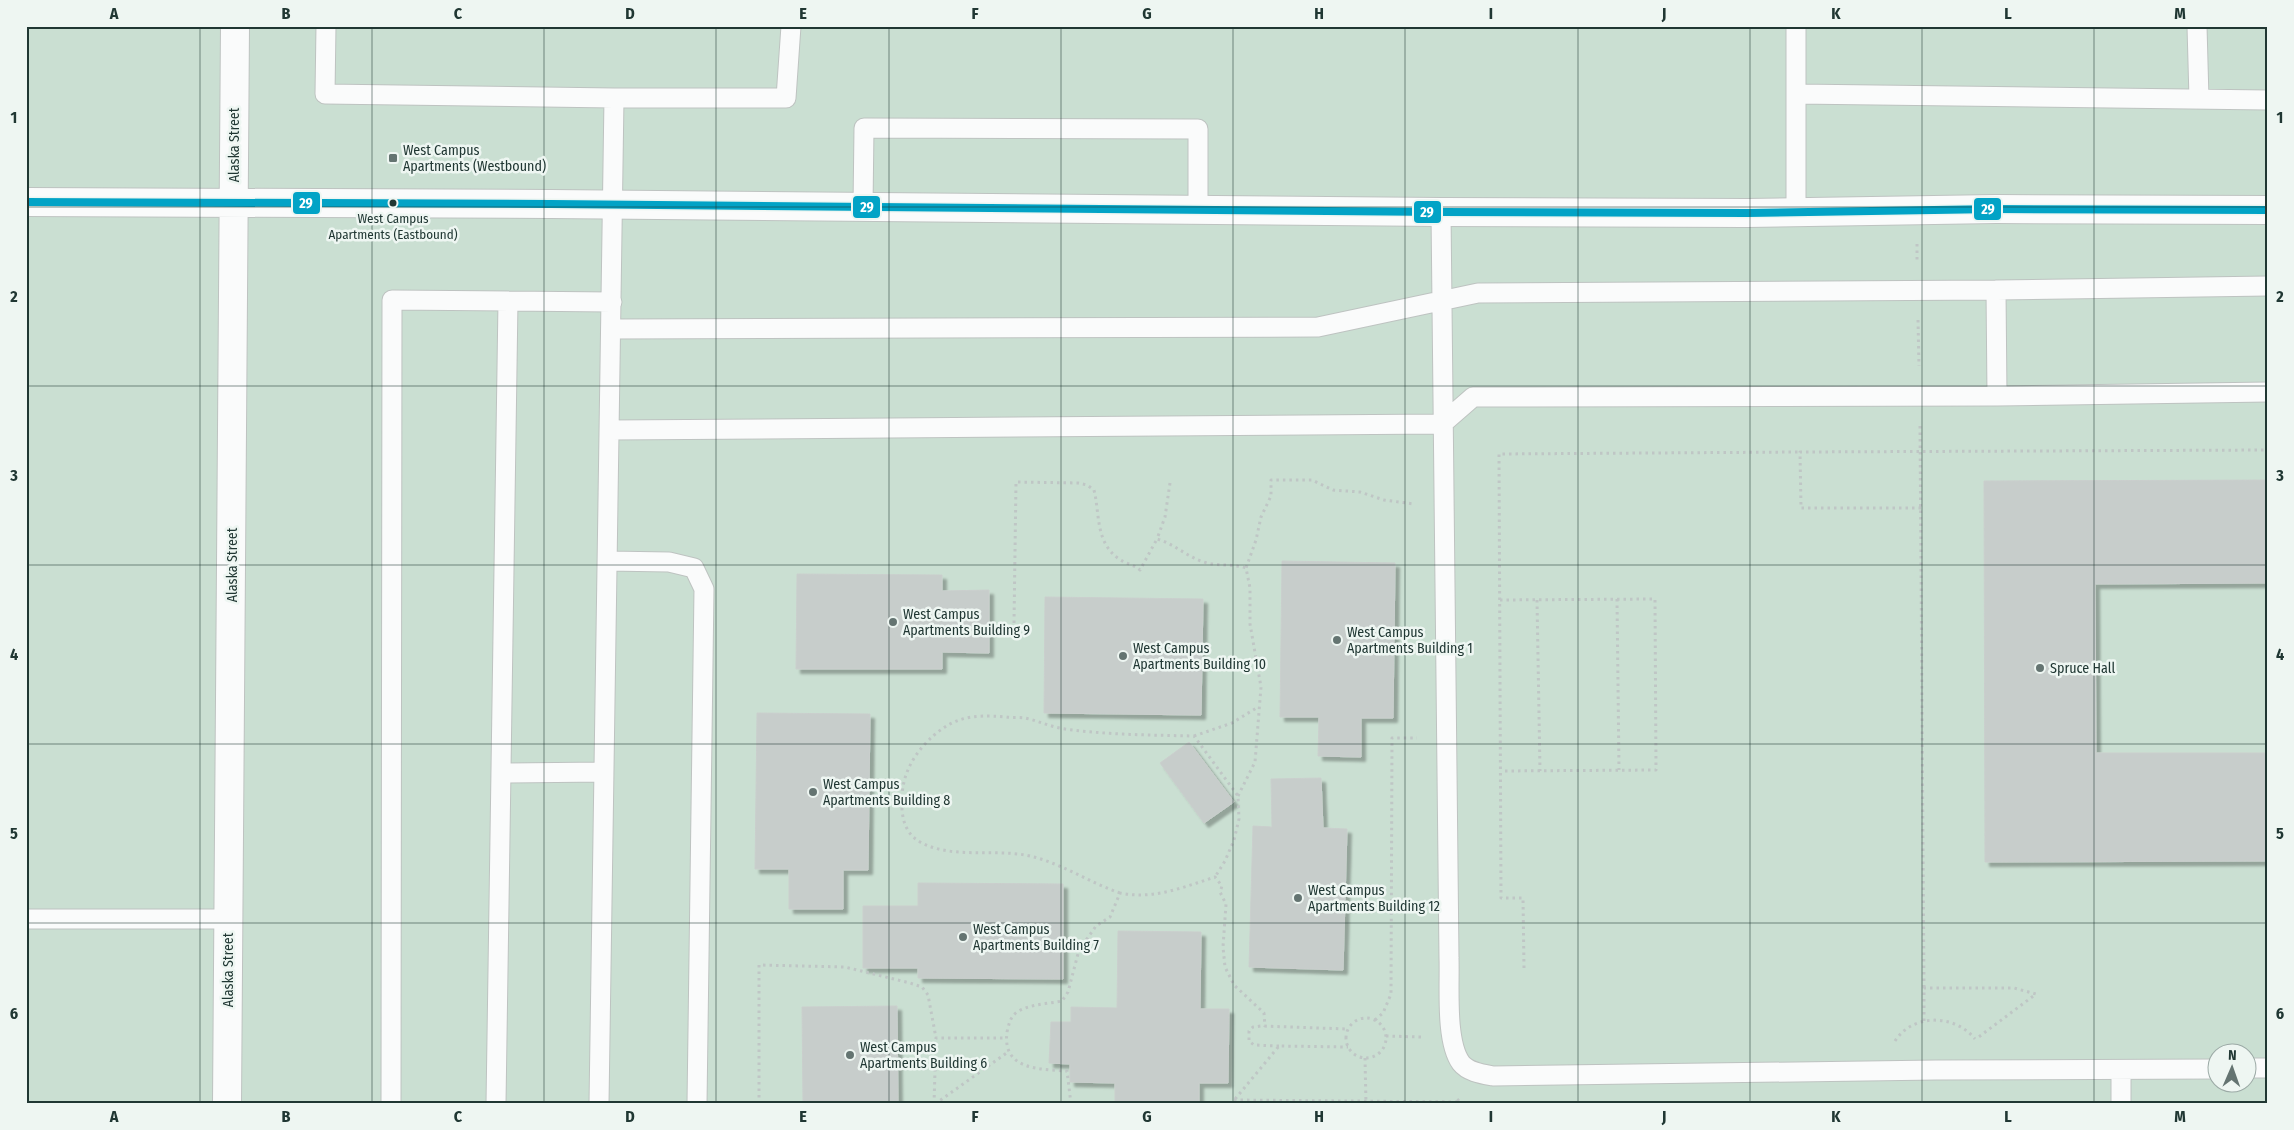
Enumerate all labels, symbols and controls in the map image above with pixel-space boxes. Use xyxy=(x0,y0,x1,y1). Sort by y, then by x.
text: A xyxy=(109,4,119,23)
text: B xyxy=(282,4,291,23)
text: C xyxy=(454,4,463,23)
text: D xyxy=(625,4,635,23)
text: E xyxy=(799,4,807,23)
text: F xyxy=(971,4,979,23)
text: G xyxy=(1142,4,1152,23)
text: H xyxy=(1314,4,1324,23)
text: I xyxy=(1489,4,1493,23)
text: J xyxy=(1661,4,1666,23)
text: K xyxy=(1831,4,1841,23)
text: L xyxy=(2004,4,2012,23)
text: M xyxy=(2174,4,2186,23)
street label: Alaska Street xyxy=(226,107,243,182)
text: 1 xyxy=(11,108,17,127)
text: 1 xyxy=(2277,108,2283,127)
place label: West Campus Apartments (Westbound) xyxy=(403,142,546,175)
marker: West Campus Apartments (Westbound) xyxy=(387,152,399,164)
line badge: 29 xyxy=(292,191,321,215)
text: 29 xyxy=(298,195,313,212)
line badge: 29 xyxy=(852,195,881,219)
line badge: 29 xyxy=(1973,197,2002,221)
marker: West Campus Apartments (Eastbound) xyxy=(388,198,398,208)
text: 29 xyxy=(859,199,874,216)
line badge: 29 xyxy=(1413,200,1442,224)
text: 29 xyxy=(1980,201,1995,218)
text: 29 xyxy=(1419,204,1434,221)
place label: West Campus Apartments (Eastbound) xyxy=(329,211,458,242)
text: 2 xyxy=(9,287,18,306)
text: 2 xyxy=(2275,287,2284,306)
text: 3 xyxy=(9,466,18,485)
text: 3 xyxy=(2275,466,2284,485)
street label: Alaska Street xyxy=(224,527,241,602)
place label: West Campus Apartments Building 9 xyxy=(903,606,1030,639)
marker: West Campus Apartments Building 9 xyxy=(887,616,899,628)
place label: West Campus Apartments Building 1 xyxy=(1347,624,1473,657)
marker: West Campus Apartments Building 1 xyxy=(1331,634,1343,646)
place label: West Campus Apartments Building 10 xyxy=(1133,640,1266,673)
text: 4 xyxy=(10,645,18,664)
text: 4 xyxy=(2276,645,2284,664)
marker: West Campus Apartments Building 10 xyxy=(1117,650,1129,662)
place label: Spruce Hall xyxy=(2050,660,2115,677)
marker: Spruce Hall xyxy=(2034,662,2046,674)
place label: West Campus Apartments Building 8 xyxy=(823,776,950,809)
marker: West Campus Apartments Building 8 xyxy=(807,786,819,798)
text: 5 xyxy=(10,824,18,843)
text: 5 xyxy=(2276,824,2284,843)
place label: West Campus Apartments Building 12 xyxy=(1308,882,1440,915)
marker: West Campus Apartments Building 12 xyxy=(1292,892,1304,904)
place label: West Campus Apartments Building 7 xyxy=(973,921,1099,954)
marker: West Campus Apartments Building 7 xyxy=(957,931,969,943)
street label: Alaska Street xyxy=(220,932,237,1007)
text: 6 xyxy=(10,1004,18,1023)
text: 6 xyxy=(2276,1004,2284,1023)
place label: West Campus Apartments Building 6 xyxy=(860,1039,987,1072)
north arrow xyxy=(2206,1042,2256,1092)
text: N xyxy=(2228,1047,2237,1064)
marker: West Campus Apartments Building 6 xyxy=(844,1049,856,1061)
text: A xyxy=(109,1107,119,1126)
text: B xyxy=(282,1107,291,1126)
text: C xyxy=(454,1107,463,1126)
text: D xyxy=(625,1107,635,1126)
text: E xyxy=(799,1107,807,1126)
text: F xyxy=(971,1107,979,1126)
text: G xyxy=(1142,1107,1152,1126)
text: H xyxy=(1314,1107,1324,1126)
text: I xyxy=(1489,1107,1493,1126)
text: J xyxy=(1661,1107,1666,1126)
text: K xyxy=(1831,1107,1841,1126)
text: L xyxy=(2004,1107,2012,1126)
text: M xyxy=(2174,1107,2186,1126)

